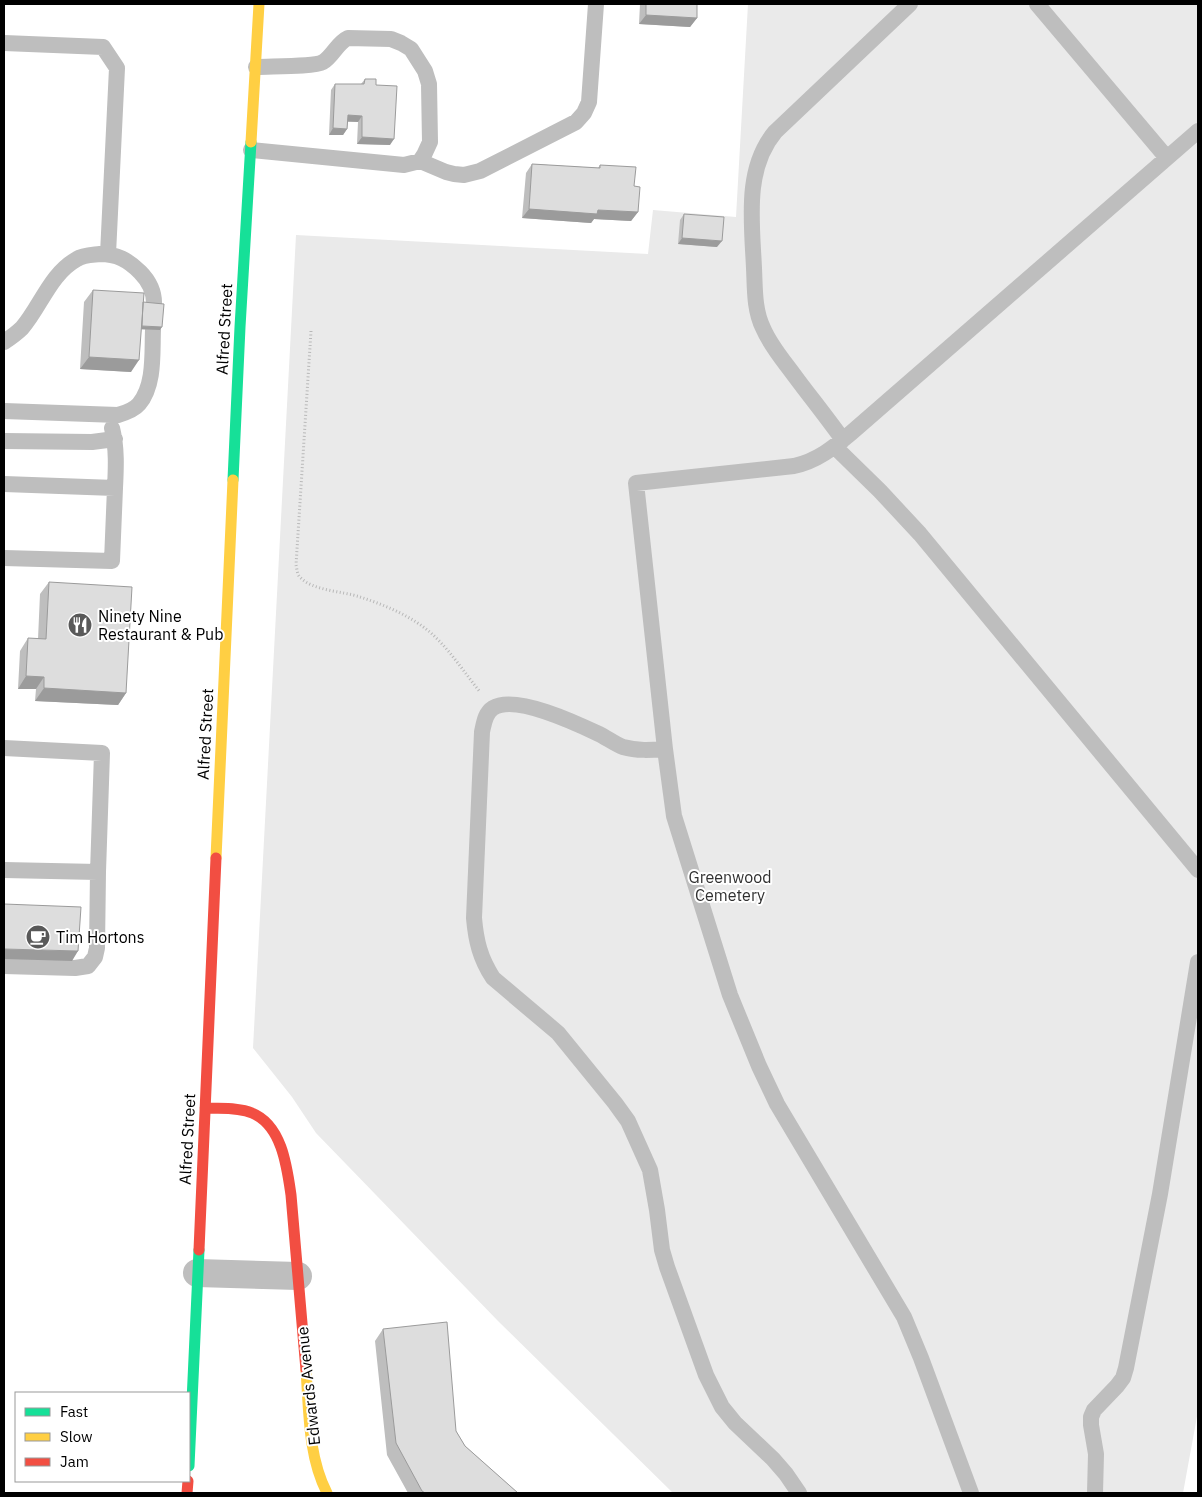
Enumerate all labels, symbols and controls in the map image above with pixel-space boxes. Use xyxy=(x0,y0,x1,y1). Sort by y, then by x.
street label: Alfred Street xyxy=(212,283,236,375)
place label: Ninety Nine Restaurant & Pub xyxy=(98,606,224,644)
restaurant icon: Ninety Nine Restaurant & Pub xyxy=(67,612,93,638)
street label: Alfred Street xyxy=(193,688,217,780)
park label: Greenwood Cemetery xyxy=(689,867,771,905)
cafe icon: Tim Hortons xyxy=(25,924,51,950)
place label: Tim Hortons xyxy=(56,927,145,947)
street label: Alfred Street xyxy=(175,1093,199,1185)
street label: Edwards Avenue xyxy=(292,1325,324,1446)
legend xyxy=(15,1392,190,1482)
text: Fast xyxy=(60,1402,88,1421)
text: Slow xyxy=(60,1427,93,1446)
text: Jam xyxy=(60,1452,89,1471)

